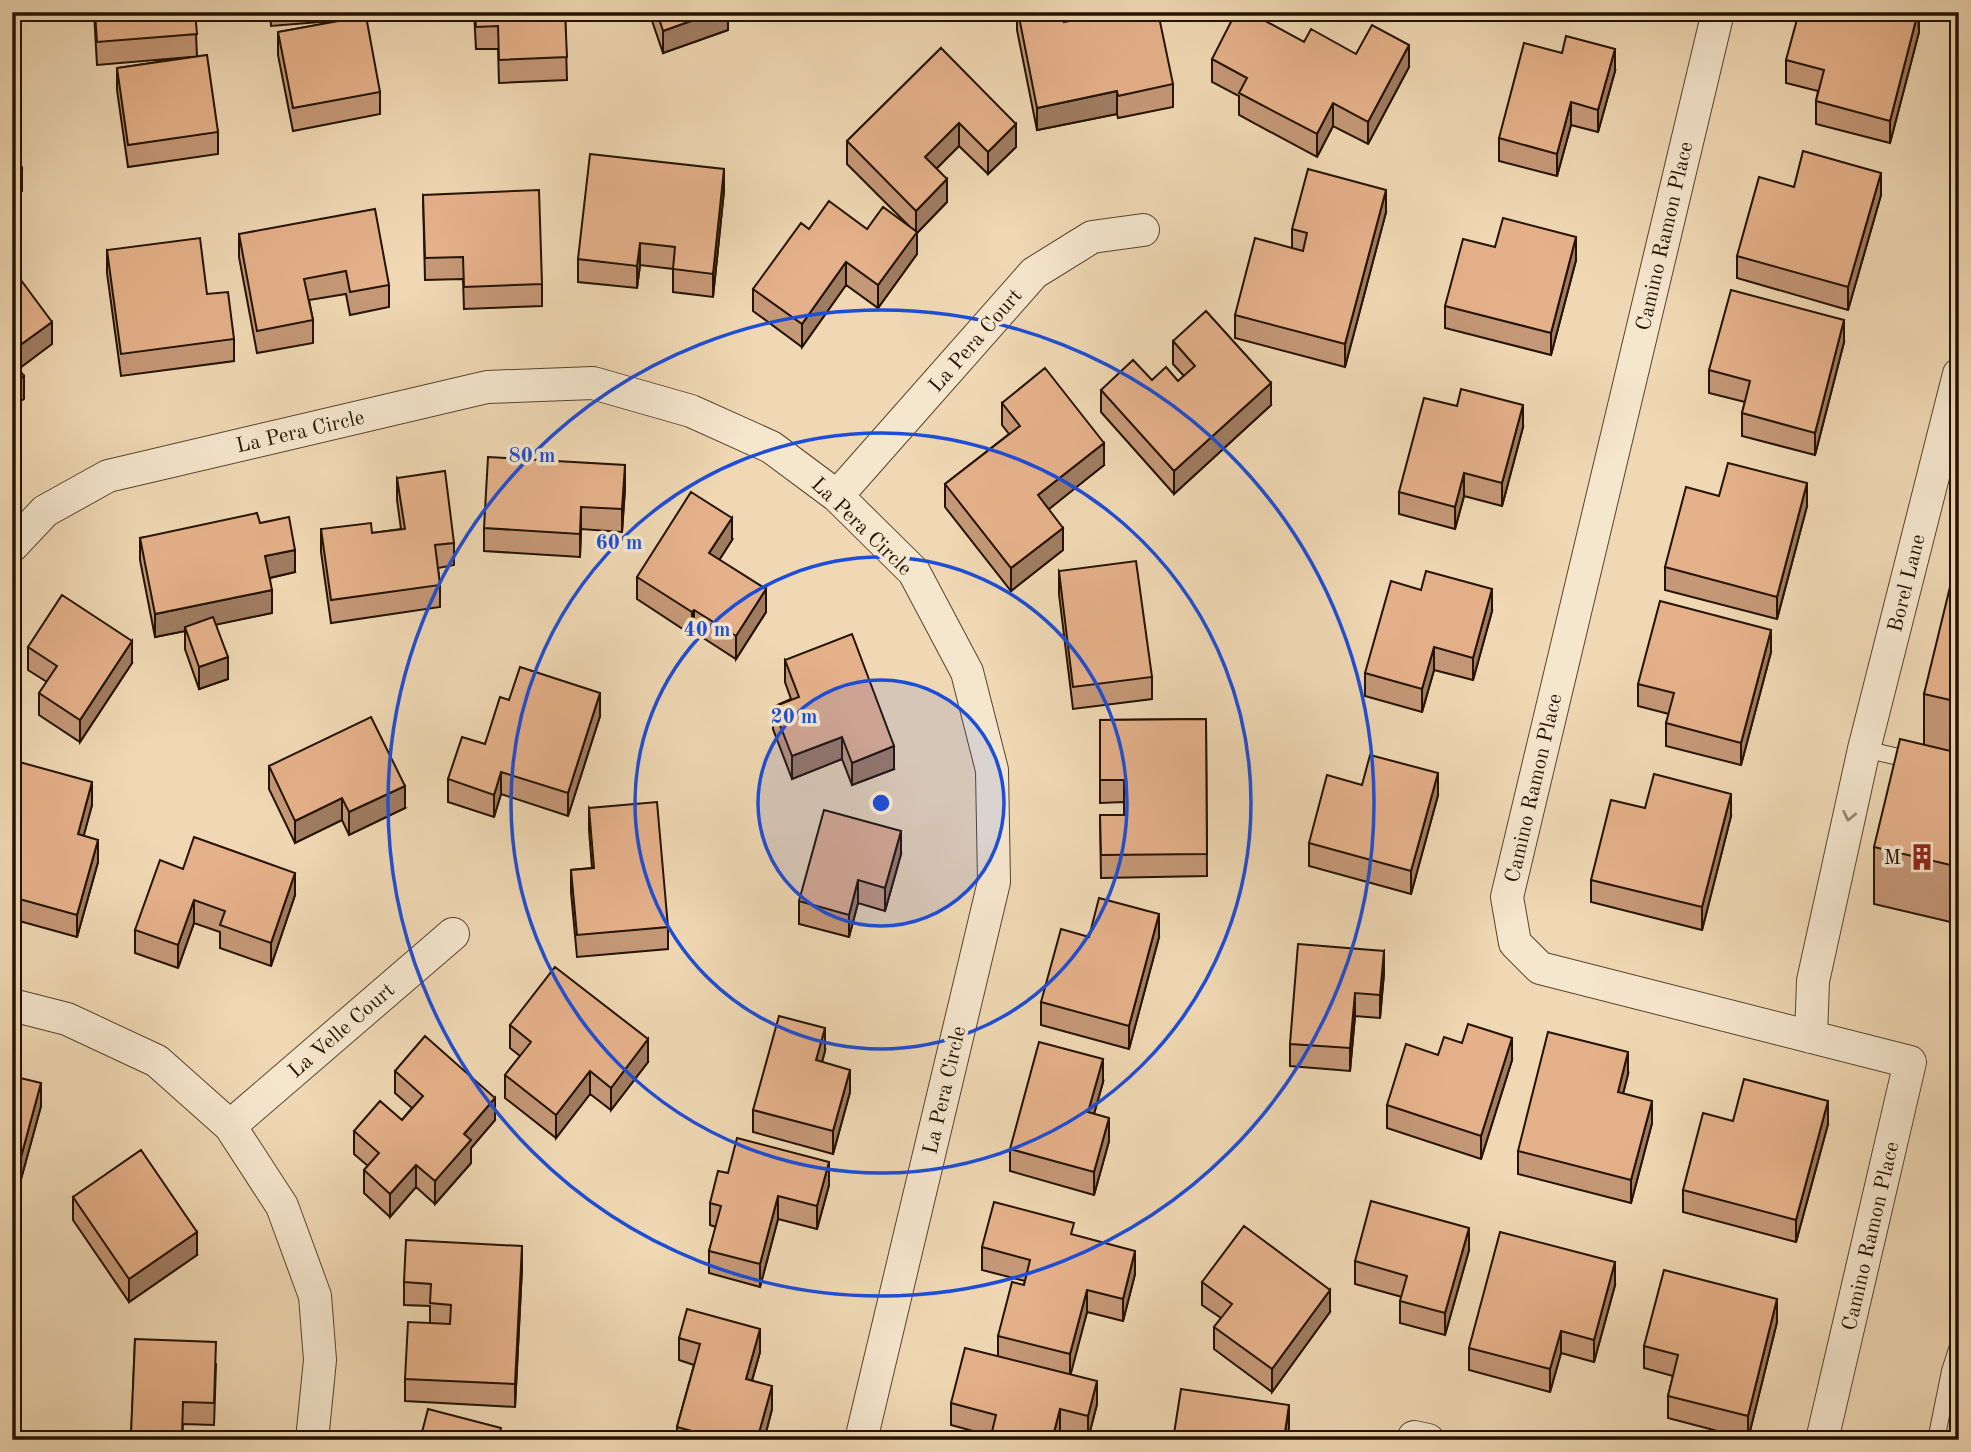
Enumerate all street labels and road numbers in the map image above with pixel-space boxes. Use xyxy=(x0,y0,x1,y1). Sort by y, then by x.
street label: Camino Ramon Place xyxy=(1633,140,1697,333)
street label: La Pera Court xyxy=(926,285,1027,397)
street label: La Pera Circle xyxy=(234,408,366,457)
street label: La Pera Circle xyxy=(807,474,915,580)
street label: Borel Lane xyxy=(1885,532,1930,635)
street label: Camino Ramon Place xyxy=(1502,692,1566,885)
street label: La Velle Court xyxy=(285,980,399,1083)
street label: La Pera Circle xyxy=(921,1024,970,1156)
street label: Camino Ramon Place xyxy=(1839,1140,1903,1333)

